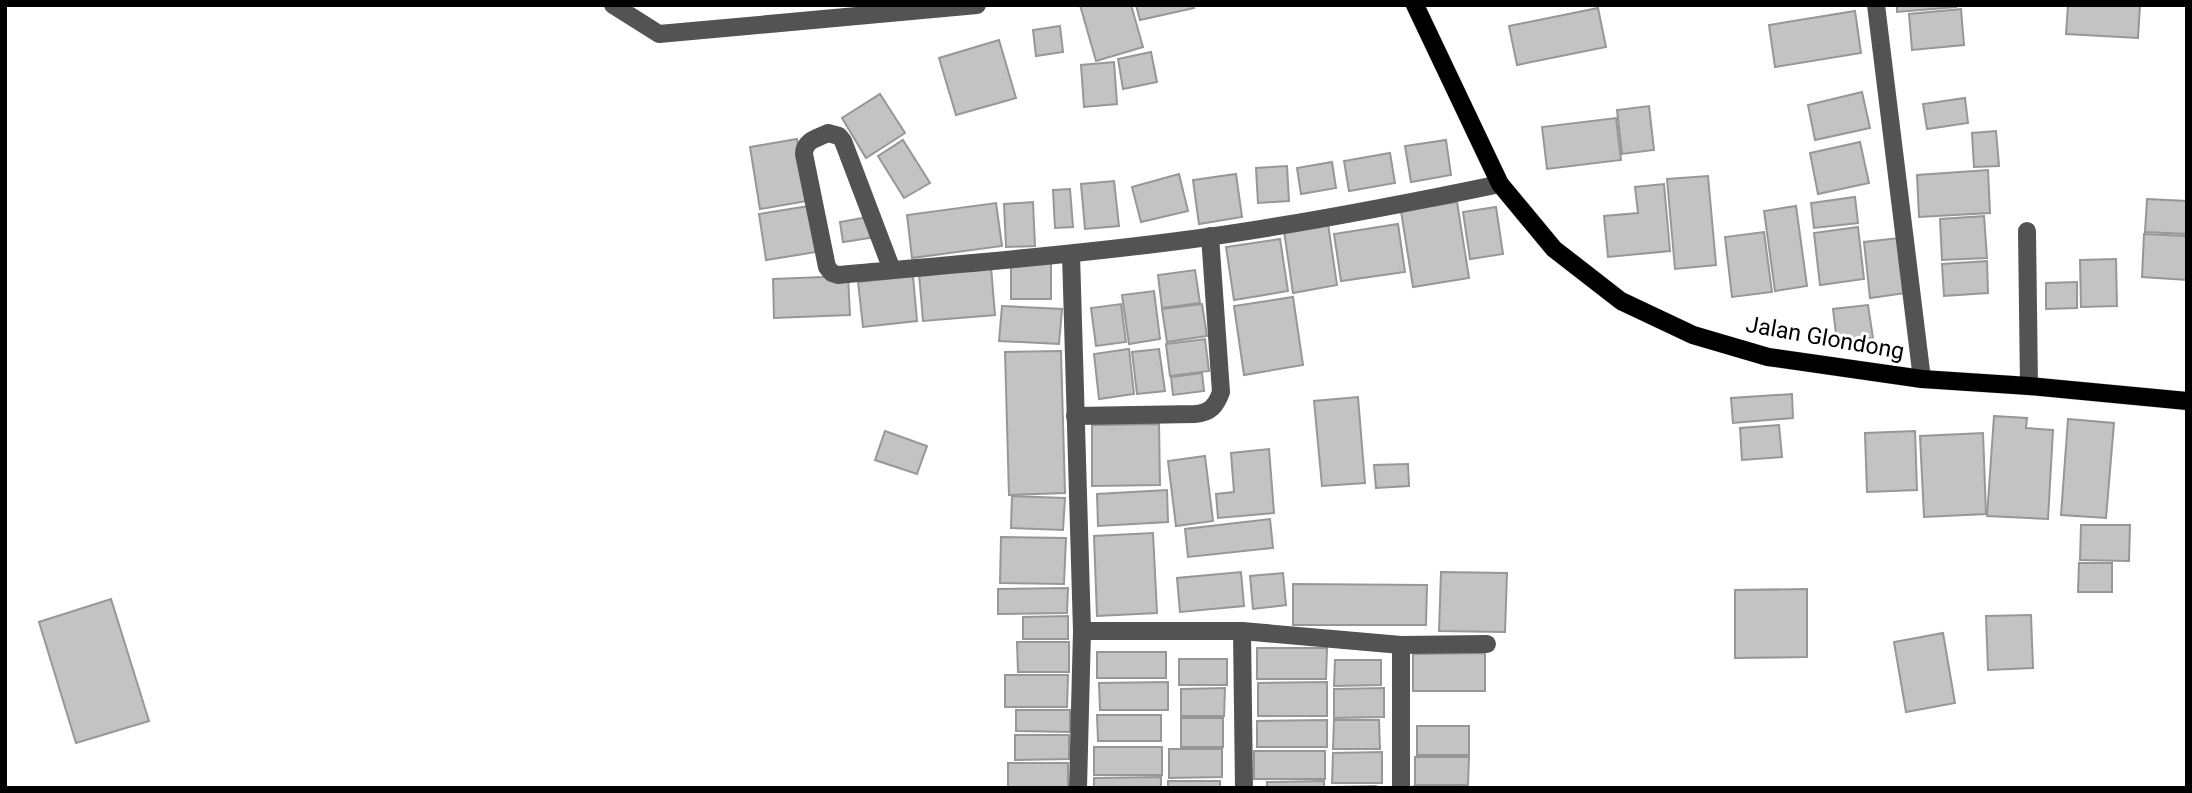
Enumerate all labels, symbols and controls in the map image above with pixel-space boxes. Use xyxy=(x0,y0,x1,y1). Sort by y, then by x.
street label: Jalan Glondong xyxy=(1744,311,1906,365)

